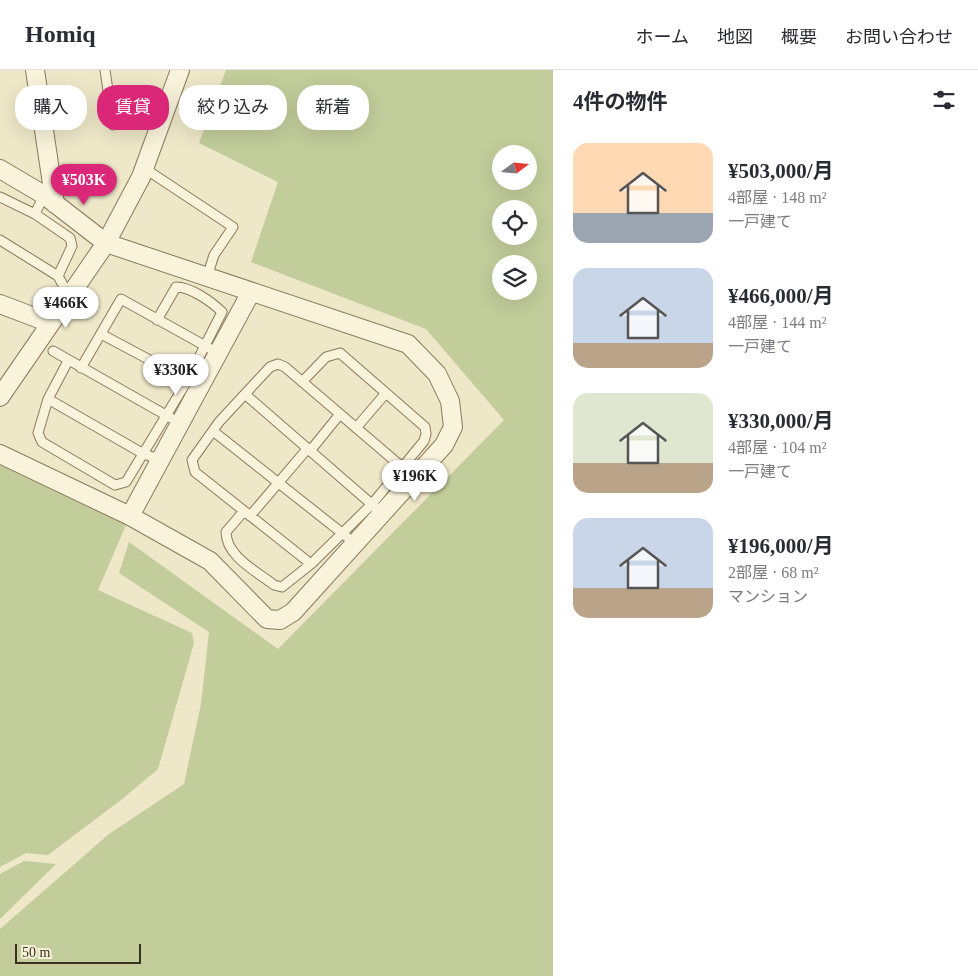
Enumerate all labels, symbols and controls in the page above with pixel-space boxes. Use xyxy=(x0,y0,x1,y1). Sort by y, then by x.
text: Homiq xyxy=(25,21,96,47)
text: ホーム xyxy=(636,27,689,47)
text: 地図 xyxy=(717,27,753,47)
text: 概要 xyxy=(781,27,817,47)
text: お問い合わせ xyxy=(845,27,953,47)
chip: 購入 xyxy=(15,85,87,130)
chip: 賃貸 xyxy=(97,85,169,130)
chip: 絞り込み xyxy=(179,85,287,130)
chip: 新着 xyxy=(297,85,369,130)
icon: filters xyxy=(930,86,958,114)
text: 4件の物件 xyxy=(573,90,668,114)
north arrow xyxy=(492,145,538,190)
map controls xyxy=(492,145,537,300)
text: ¥503,000/月 xyxy=(728,159,834,183)
icon: home xyxy=(613,163,673,223)
pin: ¥503K xyxy=(49,164,119,206)
text: ¥503K xyxy=(62,171,106,188)
text: 4部屋 · 148 m² xyxy=(728,189,827,206)
button: locate xyxy=(492,200,537,245)
text: 一戸建て xyxy=(728,213,792,230)
button: layers xyxy=(492,255,537,300)
text: ¥466,000/月 xyxy=(728,284,834,308)
pin: ¥466K xyxy=(31,286,101,329)
icon: home xyxy=(613,288,673,348)
text: ¥466K xyxy=(44,294,88,311)
text: 4部屋 · 144 m² xyxy=(728,314,827,331)
text: 一戸建て xyxy=(728,338,792,355)
pin: ¥330K xyxy=(141,354,211,396)
text: ¥330K xyxy=(154,361,198,378)
text: ¥330,000/月 xyxy=(728,409,834,433)
icon: home xyxy=(613,413,673,473)
text: 4部屋 · 104 m² xyxy=(728,439,827,456)
pin: ¥196K xyxy=(380,460,450,502)
text: 一戸建て xyxy=(728,463,792,480)
text: ¥196K xyxy=(393,467,437,484)
text: ¥196,000/月 xyxy=(728,534,834,558)
icon: home xyxy=(613,538,673,598)
text: 2部屋 · 68 m² xyxy=(728,564,819,581)
text: マンション xyxy=(728,588,808,605)
scale bar xyxy=(15,941,141,964)
text: 50 m xyxy=(22,945,50,960)

